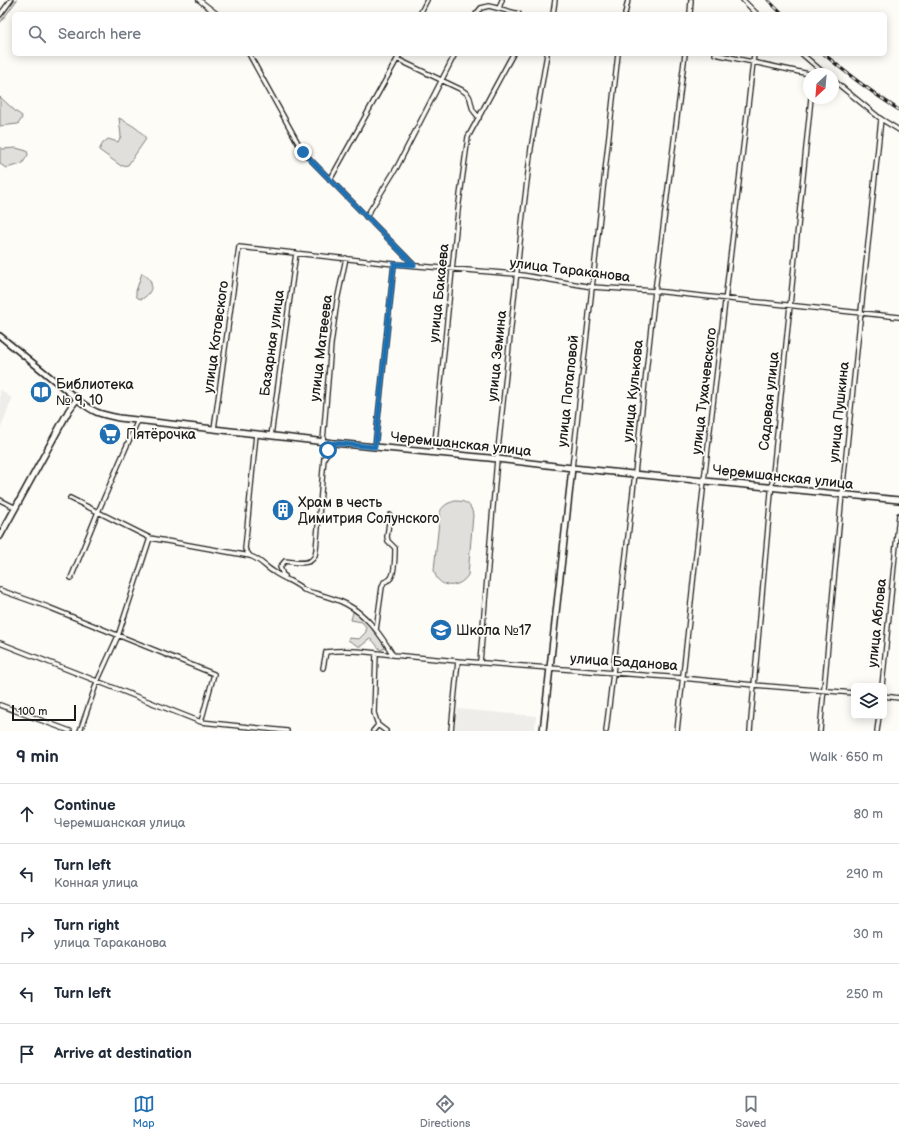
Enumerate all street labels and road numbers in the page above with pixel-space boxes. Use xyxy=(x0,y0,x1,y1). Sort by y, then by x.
street label: улица Бакаева xyxy=(425,242,453,343)
street label: улица Тараканова xyxy=(509,254,632,286)
street label: улица Котовского xyxy=(200,280,232,394)
street label: Базарная улица xyxy=(256,288,288,397)
street label: улица Матвеева xyxy=(306,293,336,402)
street label: улица Земина xyxy=(484,309,510,403)
street label: улица Тухачевского xyxy=(688,327,720,455)
street label: улица Потаповой xyxy=(554,334,582,448)
street label: улица Кулькова xyxy=(619,338,647,443)
street label: Садовая улица xyxy=(755,350,783,451)
street label: улица Пушкина xyxy=(825,360,853,463)
street label: Черемшанская улица xyxy=(390,428,533,460)
street label: Черемшанская улица xyxy=(712,461,855,493)
street label: улица Аблова xyxy=(864,577,890,668)
street label: улица Баданова xyxy=(569,650,679,674)

